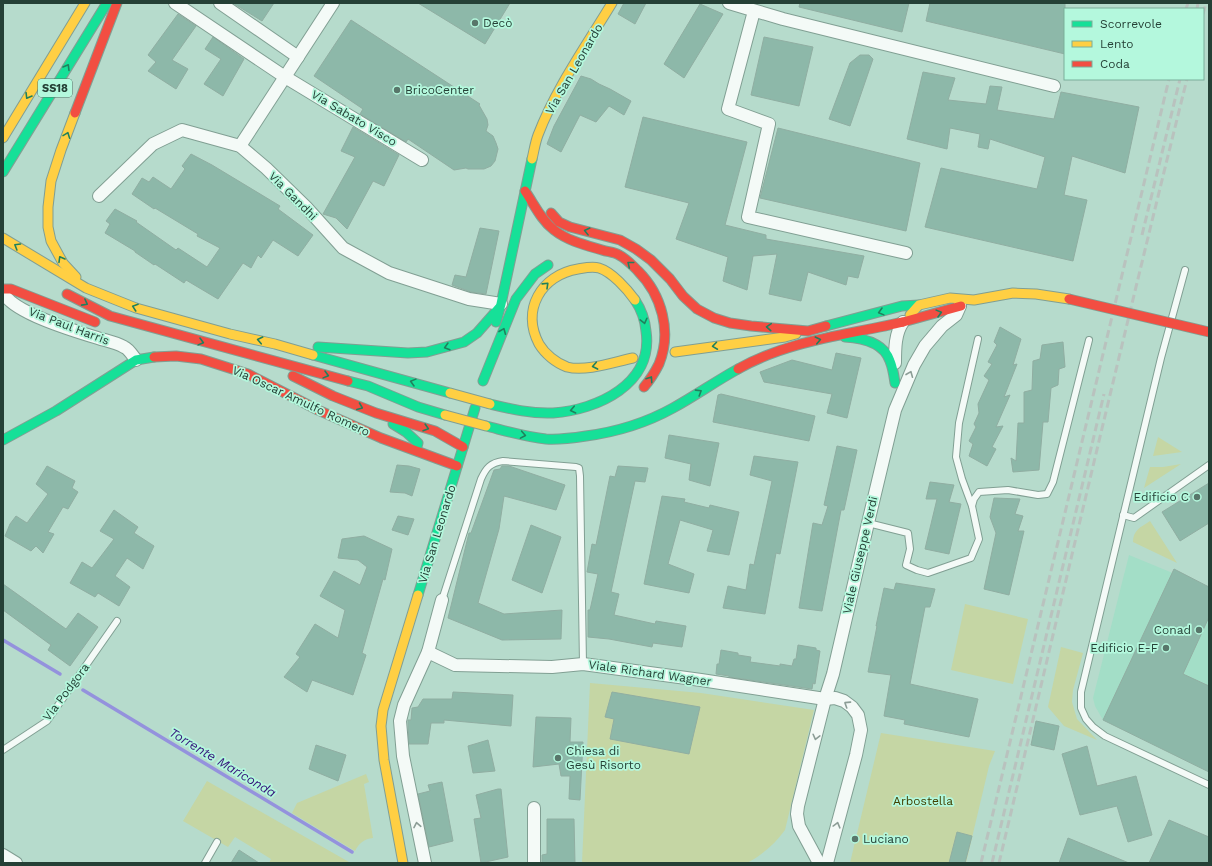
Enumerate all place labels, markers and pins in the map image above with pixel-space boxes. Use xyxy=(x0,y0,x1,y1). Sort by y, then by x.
place label: Decò xyxy=(483,16,513,30)
marker: Decò xyxy=(470,18,480,28)
place label: BricoCenter xyxy=(405,83,474,97)
marker: BricoCenter xyxy=(392,85,402,95)
place label: Edificio C xyxy=(1134,490,1189,504)
marker: Edificio C xyxy=(1192,492,1202,502)
place label: Conad xyxy=(1154,623,1191,637)
marker: Conad xyxy=(1194,625,1204,635)
place label: Edificio E-F xyxy=(1090,641,1158,655)
marker: Edificio E-F xyxy=(1161,643,1171,653)
place label: Chiesa di Gesù Risorto xyxy=(566,744,641,772)
marker: Chiesa di Gesù Risorto xyxy=(553,753,563,763)
place label: Luciano xyxy=(863,832,909,846)
marker: Luciano xyxy=(850,834,860,844)

